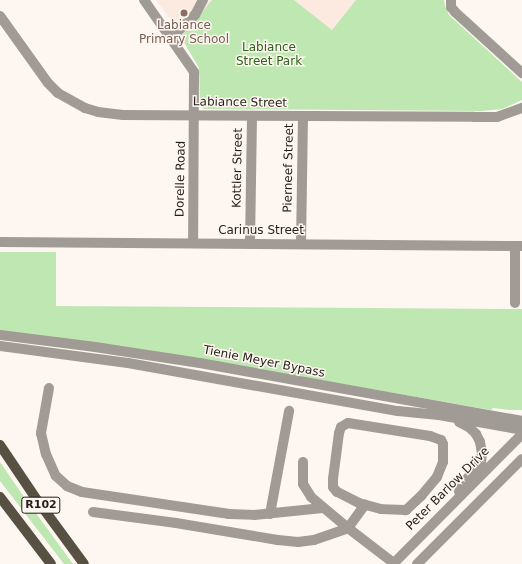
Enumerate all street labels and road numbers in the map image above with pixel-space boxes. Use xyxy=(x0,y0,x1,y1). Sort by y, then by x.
street label: Labiance Street xyxy=(193,95,287,111)
street label: Pierneef Street xyxy=(281,123,297,213)
street label: Kottler Street xyxy=(230,128,246,208)
street label: Dorelle Road xyxy=(173,141,189,217)
street label: Carinus Street xyxy=(218,224,304,238)
street label: Tienie Meyer Bypass xyxy=(202,343,326,381)
street label: Peter Barlow Drive xyxy=(403,444,493,534)
road number: R102 xyxy=(21,496,61,514)

